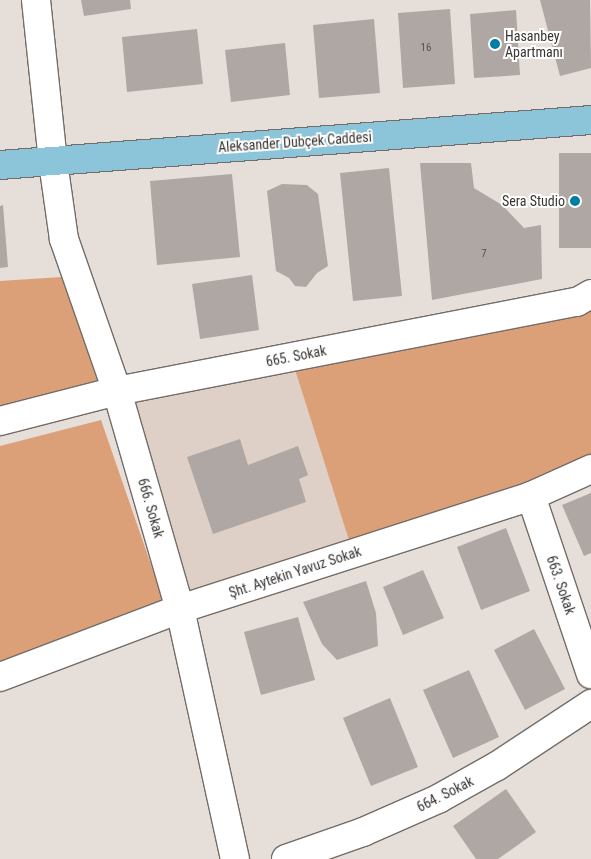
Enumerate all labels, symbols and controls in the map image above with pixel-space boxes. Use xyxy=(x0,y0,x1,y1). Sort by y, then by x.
place label: Hasanbey Apartmanı xyxy=(505,28,563,60)
marker: Hasanbey Apartmanı xyxy=(489,38,501,50)
house number: 16 xyxy=(421,41,431,55)
street label: Aleksander Dubçek Caddesi xyxy=(218,128,372,156)
place label: Sera Studio xyxy=(502,193,565,209)
marker: Sera Studio xyxy=(569,195,581,207)
house number: 7 xyxy=(481,247,487,261)
street label: 665. Sokak xyxy=(264,342,328,370)
street label: 666. Sokak xyxy=(134,476,168,540)
street label: Şht. Aytekin Yavuz Sokak xyxy=(227,543,363,601)
street label: 663. Sokak xyxy=(543,553,579,617)
street label: 664. Sokak xyxy=(414,773,476,815)

